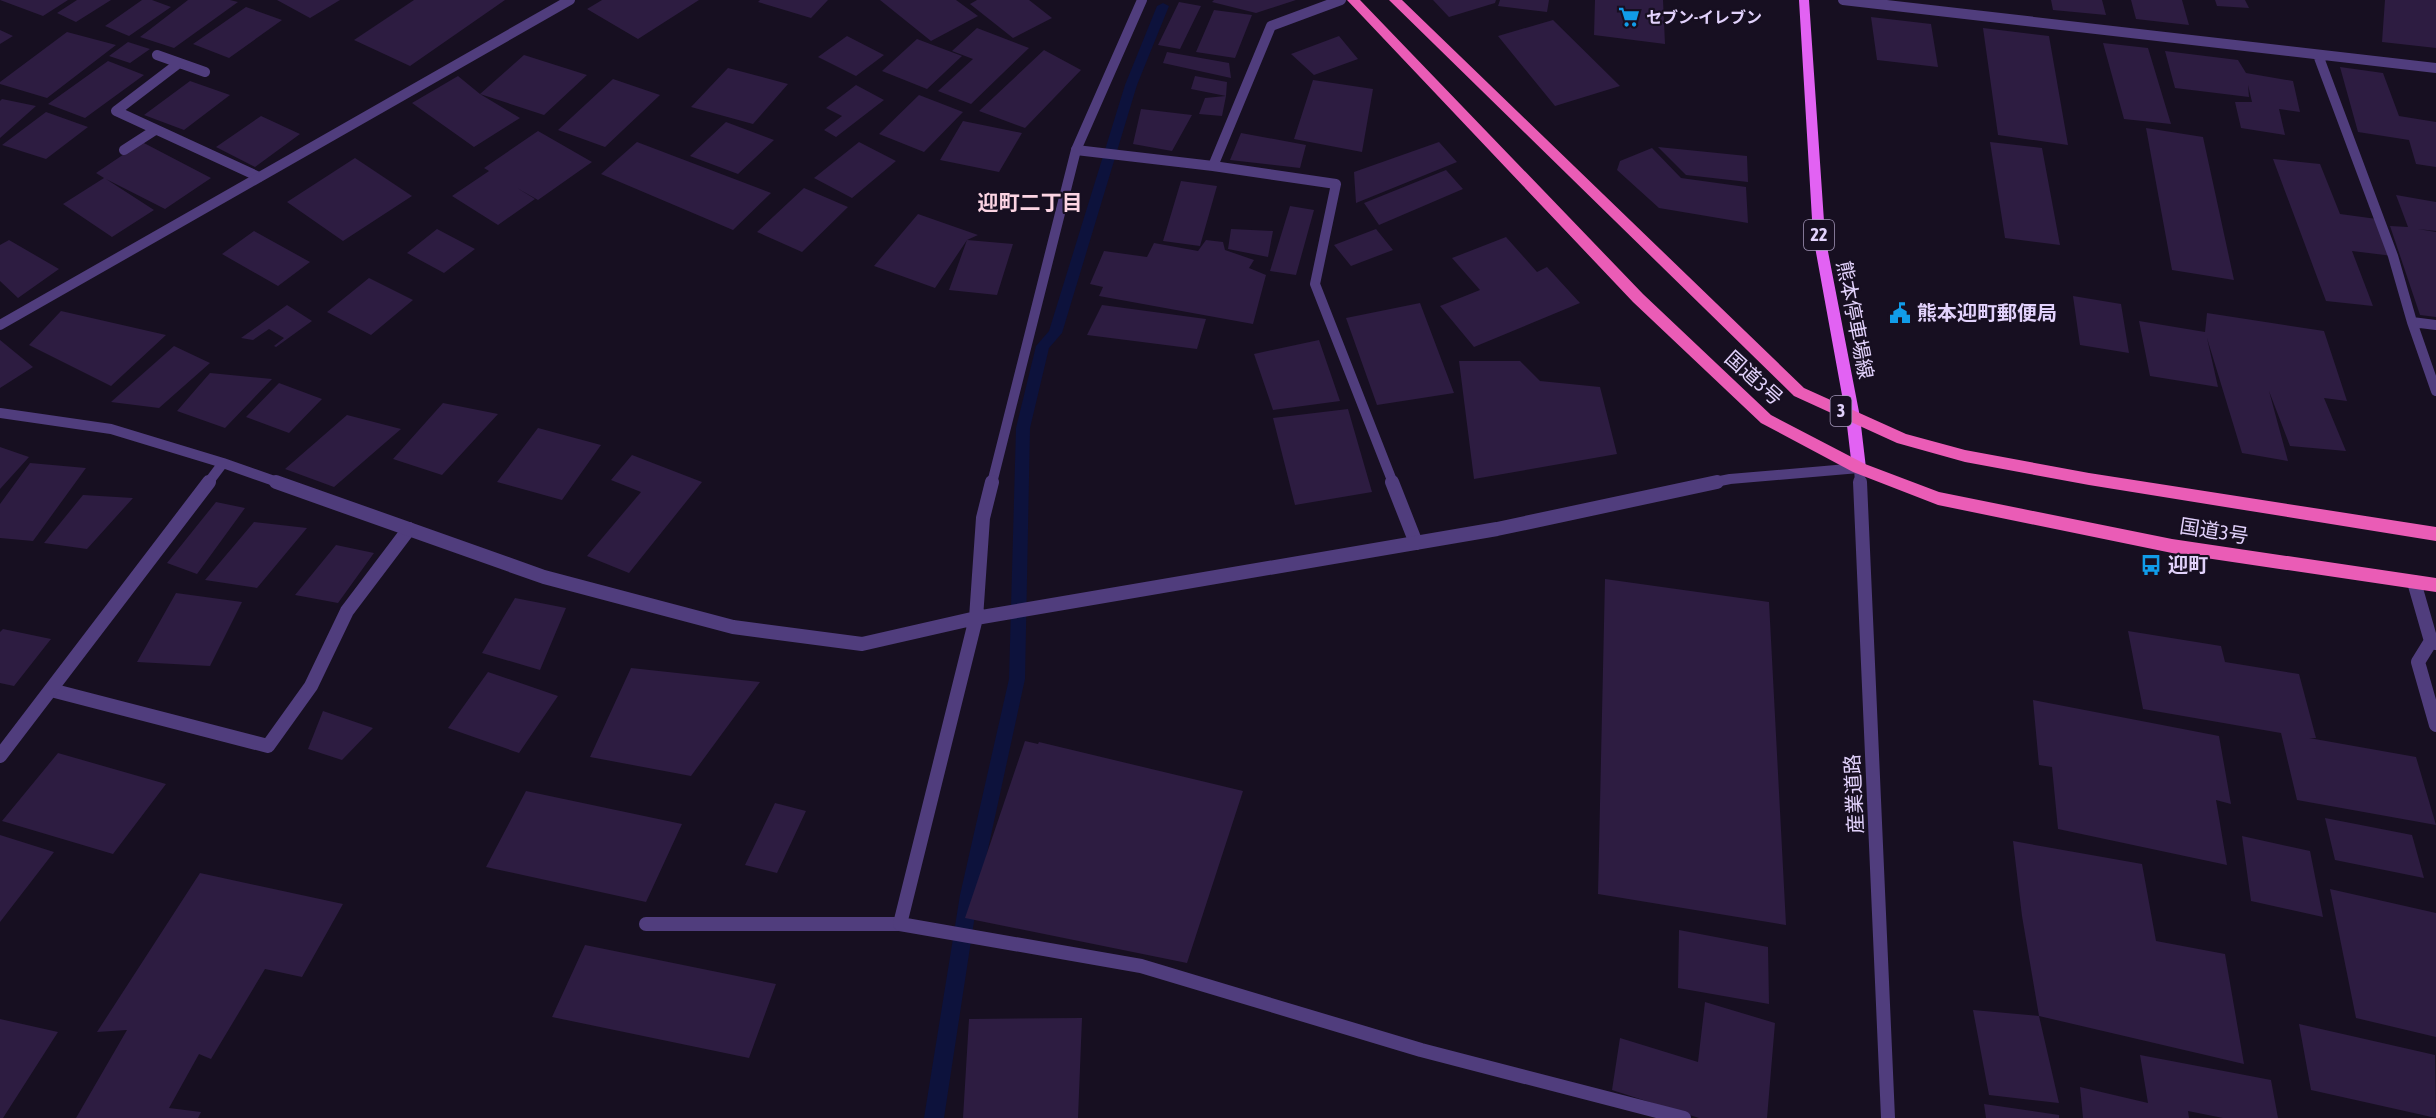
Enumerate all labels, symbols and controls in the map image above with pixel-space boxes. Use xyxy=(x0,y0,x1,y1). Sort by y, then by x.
supermarket icon: セブン-イレブン xyxy=(1617,5,1641,29)
place label: セブン-イレブン xyxy=(1646,8,1762,26)
district label: 迎町二丁目 xyxy=(978,190,1083,214)
road number: 22 xyxy=(1804,220,1834,250)
street label: 熊本停車場線 xyxy=(1833,259,1878,381)
public building icon: 熊本迎町郵便局 xyxy=(1888,301,1912,325)
place label: 熊本迎町郵便局 xyxy=(1917,301,2057,324)
street label: 国道3号 xyxy=(1721,346,1788,409)
road number: 3 xyxy=(1830,396,1852,426)
street label: 国道3号 xyxy=(2178,514,2250,547)
bus stop icon: 迎町 xyxy=(2139,553,2163,577)
place label: 迎町 xyxy=(2168,553,2208,576)
street label: 産業道路 xyxy=(1840,753,1867,835)

